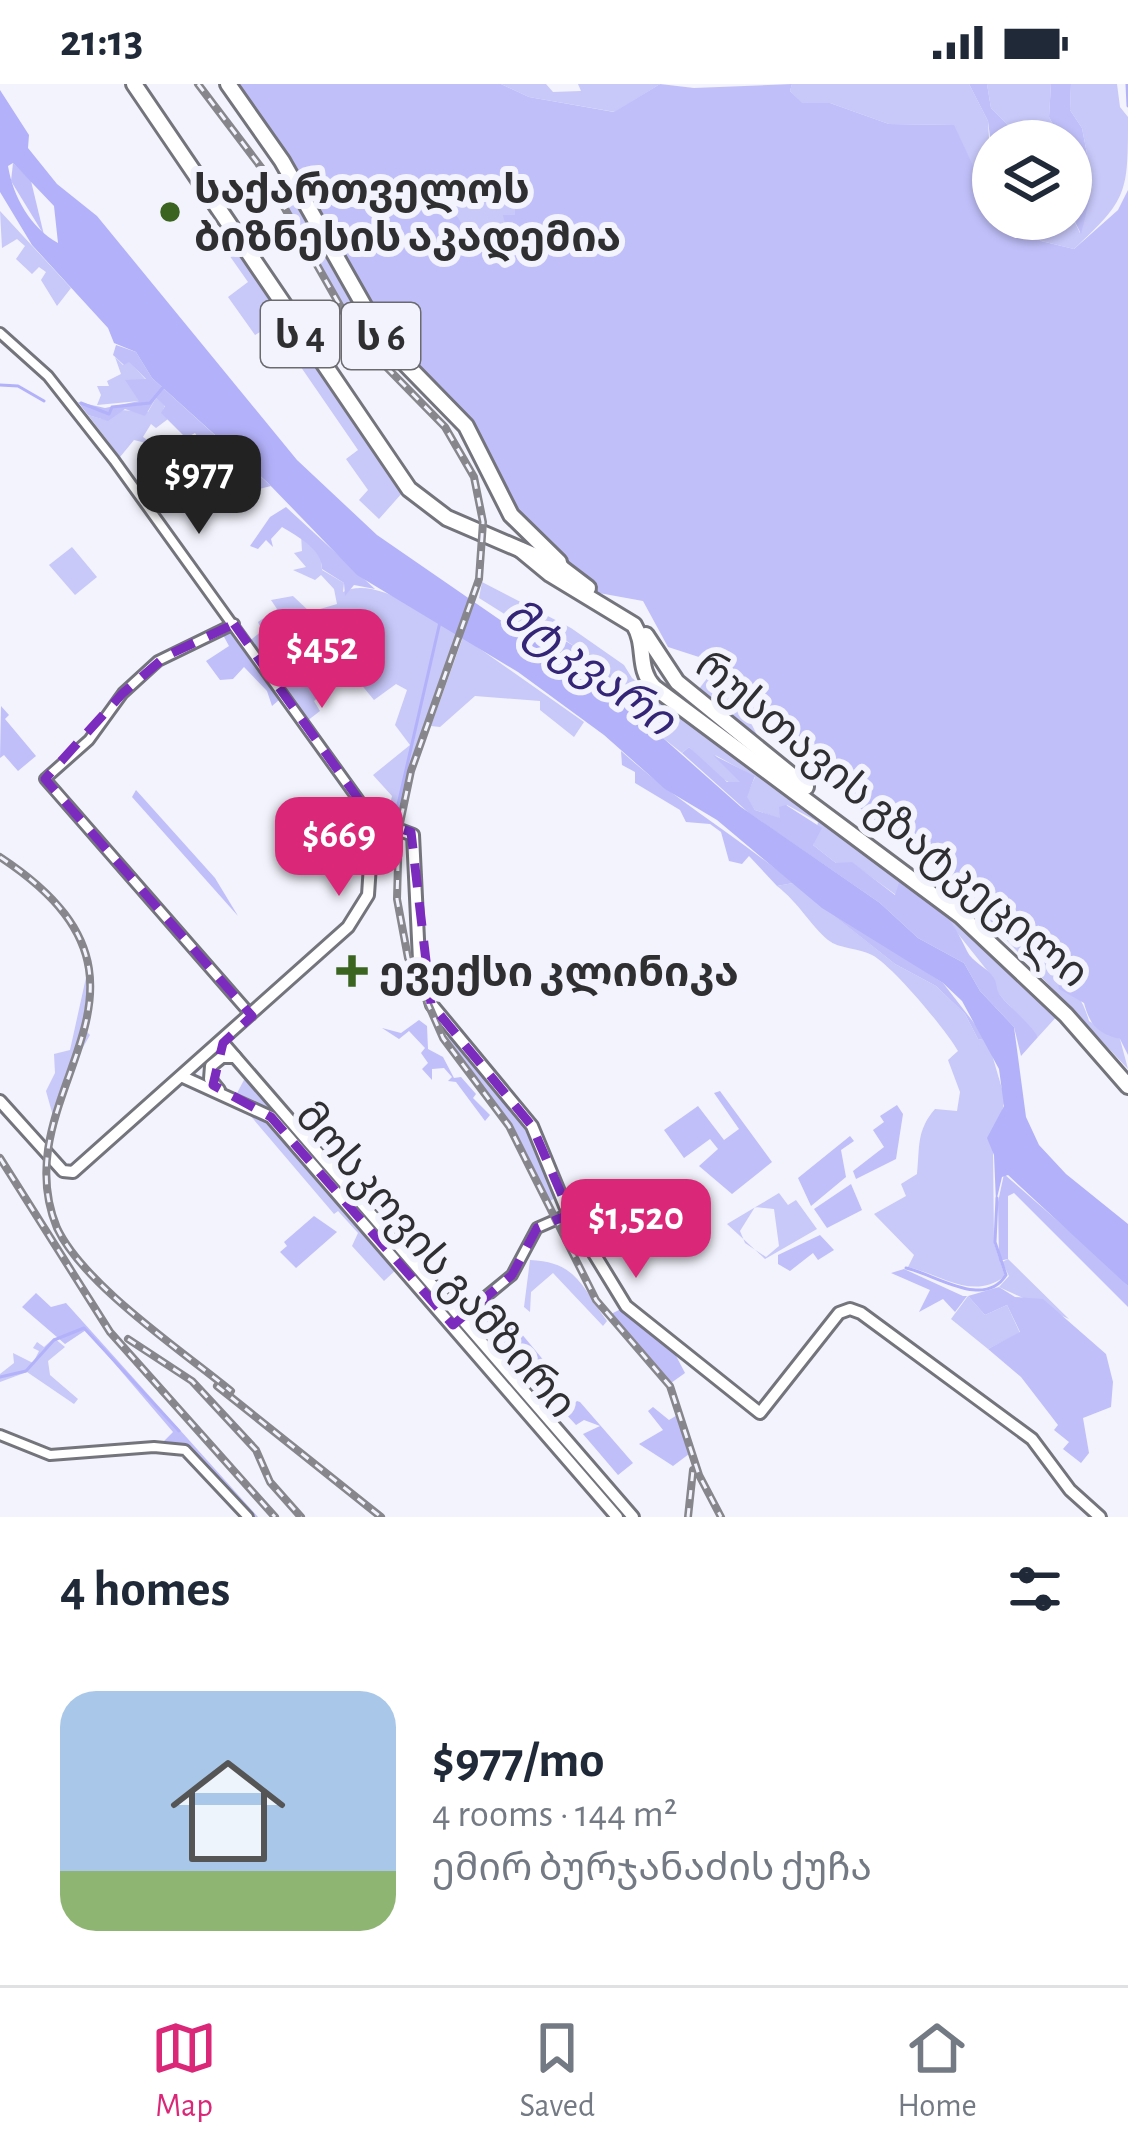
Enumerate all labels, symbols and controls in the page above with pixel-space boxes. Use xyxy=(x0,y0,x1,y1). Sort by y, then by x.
text: 21:13 xyxy=(60,19,143,64)
map controls xyxy=(972,120,1092,240)
button: layers xyxy=(972,120,1092,240)
place label: საქართველოს ბიზნესის აკადემია xyxy=(194,169,621,262)
marker: საქართველოს ბიზნესის აკადემია xyxy=(157,199,183,225)
road number: ს 4 xyxy=(261,301,339,367)
road number: ს 6 xyxy=(342,303,420,369)
pin: $977 xyxy=(128,435,270,537)
text: $977 xyxy=(164,454,234,493)
water label: მტკვარი xyxy=(493,591,684,748)
pin: $452 xyxy=(251,609,393,711)
text: $452 xyxy=(286,628,358,667)
street label: რუსთავის გზატკეცილი xyxy=(686,643,1096,998)
pin: $669 xyxy=(268,797,410,899)
text: $669 xyxy=(302,816,376,855)
place label: ევექსი კლინიკა xyxy=(379,952,739,997)
marker: ევექსი კლინიკა xyxy=(336,955,368,987)
street label: მოსკოვის გამზირი xyxy=(285,1095,583,1428)
pin: $1,520 xyxy=(538,1179,734,1281)
text: $1,520 xyxy=(588,1198,684,1237)
icon: filters xyxy=(1002,1556,1068,1622)
text: 4 homes xyxy=(60,1564,230,1615)
text: $977/mo xyxy=(432,1735,604,1786)
icon: home xyxy=(156,1739,300,1883)
text: 4 rooms · 144 m² xyxy=(432,1795,677,1834)
text: ემირ ბურჯანაძის ქუჩა xyxy=(432,1849,872,1888)
tab: Map xyxy=(151,2015,217,2127)
tab: Saved xyxy=(520,2015,595,2127)
tab: Home xyxy=(897,2015,977,2127)

